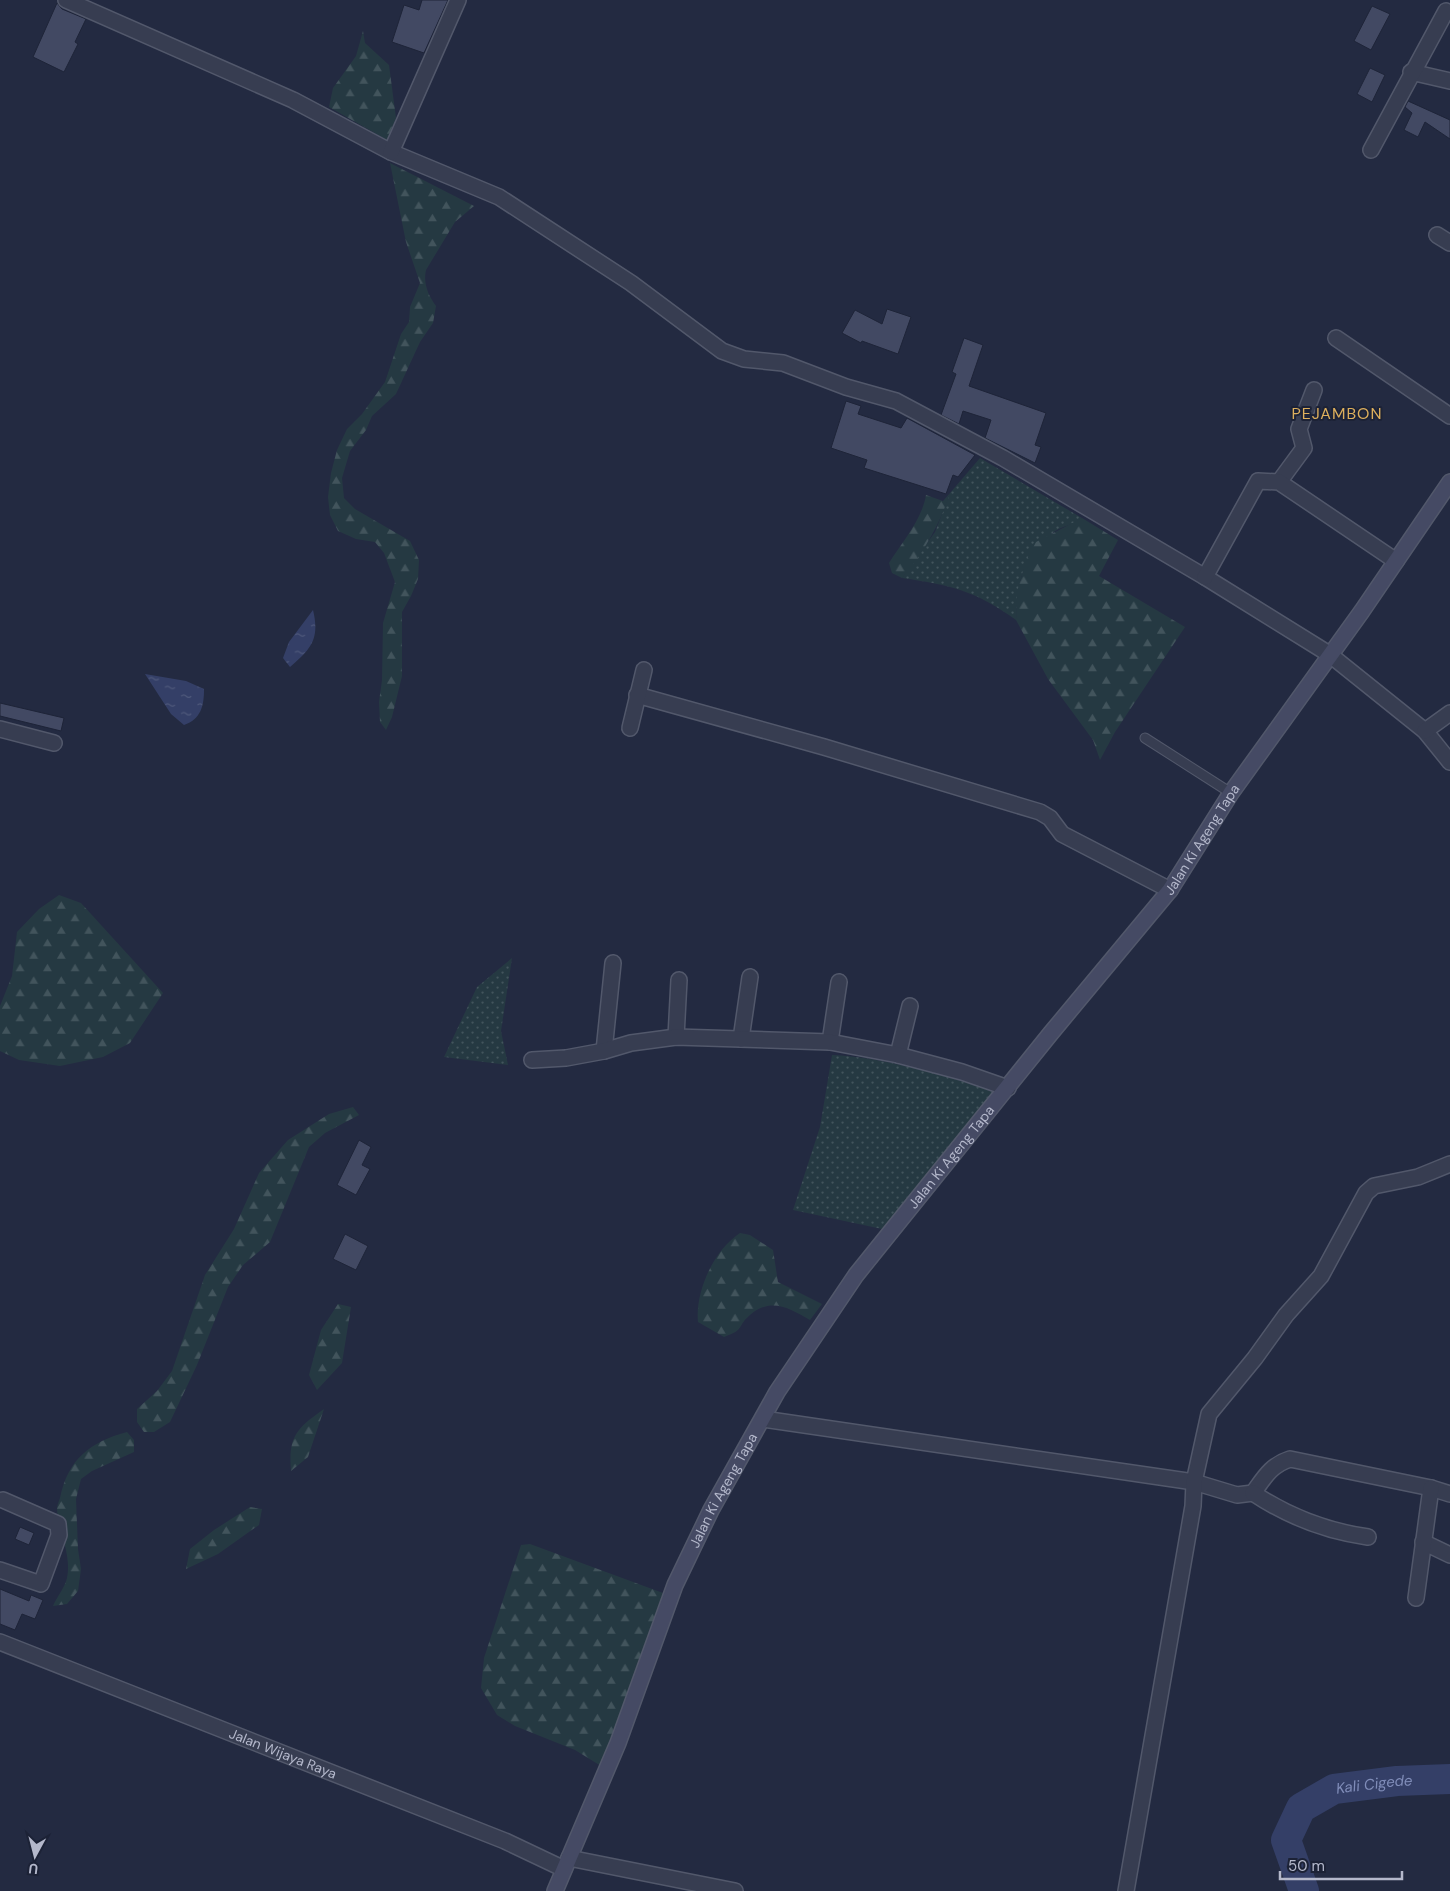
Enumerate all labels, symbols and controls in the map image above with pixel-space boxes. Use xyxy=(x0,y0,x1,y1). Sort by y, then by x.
district label: PEJAMBON xyxy=(1291,403,1383,424)
street label: Jalan Ki Ageng Tapa xyxy=(1160,780,1244,899)
street label: Jalan Ki Ageng Tapa xyxy=(904,1102,998,1212)
street label: Jalan Ki Ageng Tapa xyxy=(685,1430,761,1551)
street label: Jalan Wijaya Raya xyxy=(226,1724,339,1783)
water label: Kali Cigede xyxy=(1335,1770,1413,1799)
north arrow xyxy=(10,1831,60,1881)
scale bar xyxy=(1280,1848,1402,1880)
text: 50 m xyxy=(1288,1856,1325,1876)
text: U xyxy=(28,1859,39,1878)

